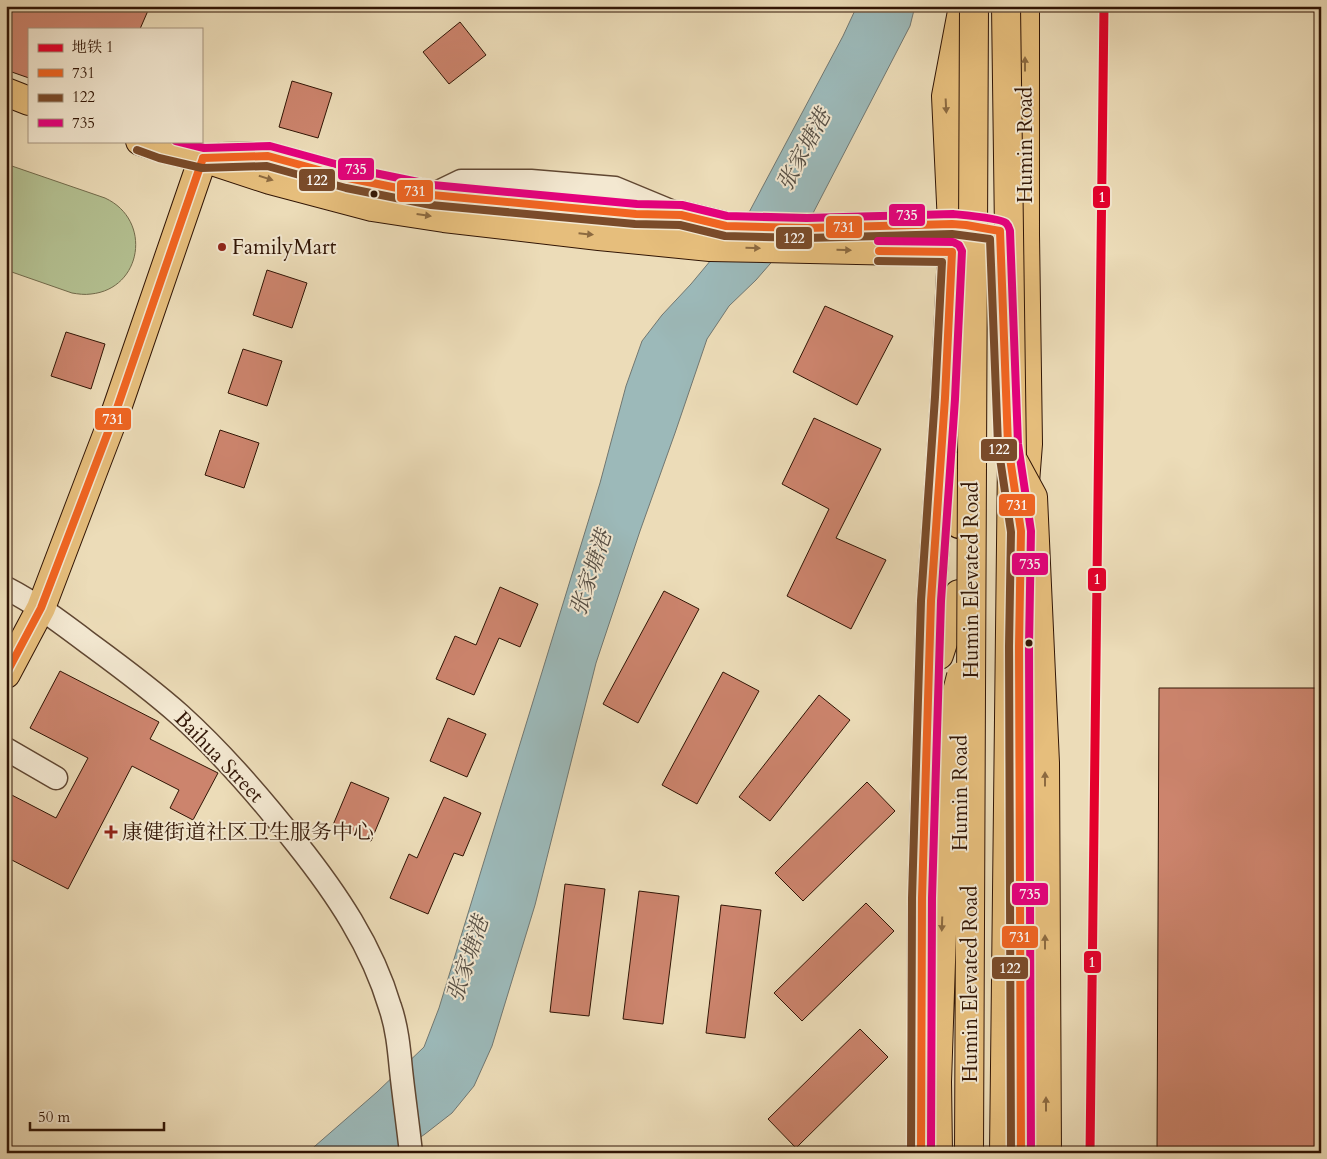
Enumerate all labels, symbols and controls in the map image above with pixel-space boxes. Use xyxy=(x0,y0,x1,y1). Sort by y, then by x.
legend xyxy=(28,28,202,142)
text: 地铁 1 xyxy=(72,37,114,57)
one-way arrow xyxy=(1021,56,1029,72)
text: 731 xyxy=(72,63,95,83)
text: 122 xyxy=(72,87,95,107)
street label: Humin Road xyxy=(1011,87,1040,203)
one-way arrow xyxy=(943,98,951,114)
water label: 张家塘港 xyxy=(770,101,839,196)
text: 735 xyxy=(72,113,95,133)
line badge: 735 xyxy=(337,157,375,181)
text: 735 xyxy=(345,160,367,179)
line badge: 122 xyxy=(298,168,336,192)
text: 122 xyxy=(306,171,328,190)
one-way arrow xyxy=(259,175,274,183)
line badge: 731 xyxy=(396,179,434,203)
text: 731 xyxy=(404,182,426,201)
line badge: 1 xyxy=(1092,185,1111,209)
text: 1 xyxy=(1098,188,1106,207)
unlabelled marker xyxy=(369,189,379,199)
line badge: 735 xyxy=(888,203,926,227)
text: 735 xyxy=(896,206,918,225)
one-way arrow xyxy=(417,211,433,219)
line badge: 731 xyxy=(825,215,863,239)
text: 731 xyxy=(833,218,855,237)
line badge: 122 xyxy=(775,226,813,250)
text: 122 xyxy=(783,229,805,248)
one-way arrow xyxy=(578,230,594,238)
place label: FamilyMart xyxy=(232,233,337,262)
marker: FamilyMart xyxy=(216,241,228,253)
one-way arrow xyxy=(745,244,761,252)
one-way arrow xyxy=(836,247,852,255)
line badge: 731 xyxy=(94,407,132,431)
text: 731 xyxy=(102,410,124,429)
line badge: 122 xyxy=(980,438,1018,462)
text: 122 xyxy=(988,440,1010,459)
street label: Humin Elevated Road xyxy=(957,482,986,679)
line badge: 731 xyxy=(998,493,1036,517)
text: 731 xyxy=(1006,496,1028,515)
water label: 张家塘港 xyxy=(563,524,620,619)
line badge: 735 xyxy=(1011,552,1049,576)
text: 735 xyxy=(1019,555,1041,574)
line badge: 1 xyxy=(1087,567,1107,592)
text: 1 xyxy=(1093,570,1101,589)
unlabelled marker xyxy=(1024,638,1034,648)
street label: Baihua Street xyxy=(168,705,271,810)
street label: Humin Road xyxy=(946,735,975,851)
one-way arrow xyxy=(1041,771,1049,787)
place label: 康健街道社区卫生服务中心 xyxy=(122,818,374,847)
marker: 康健街道社区卫生服务中心 xyxy=(104,825,118,839)
line badge: 735 xyxy=(1011,882,1049,906)
text: 735 xyxy=(1019,885,1041,904)
street label: Humin Elevated Road xyxy=(956,886,985,1083)
water label: 张家塘港 xyxy=(440,910,497,1005)
one-way arrow xyxy=(938,916,946,932)
line badge: 731 xyxy=(1001,925,1039,949)
text: 731 xyxy=(1009,928,1031,947)
one-way arrow xyxy=(1041,933,1049,949)
line badge: 1 xyxy=(1083,950,1102,974)
text: 1 xyxy=(1088,953,1096,972)
line badge: 122 xyxy=(991,956,1029,980)
text: 122 xyxy=(999,959,1021,978)
one-way arrow xyxy=(1042,1096,1050,1112)
scale bar xyxy=(30,1099,164,1131)
text: 50 m xyxy=(38,1107,70,1127)

